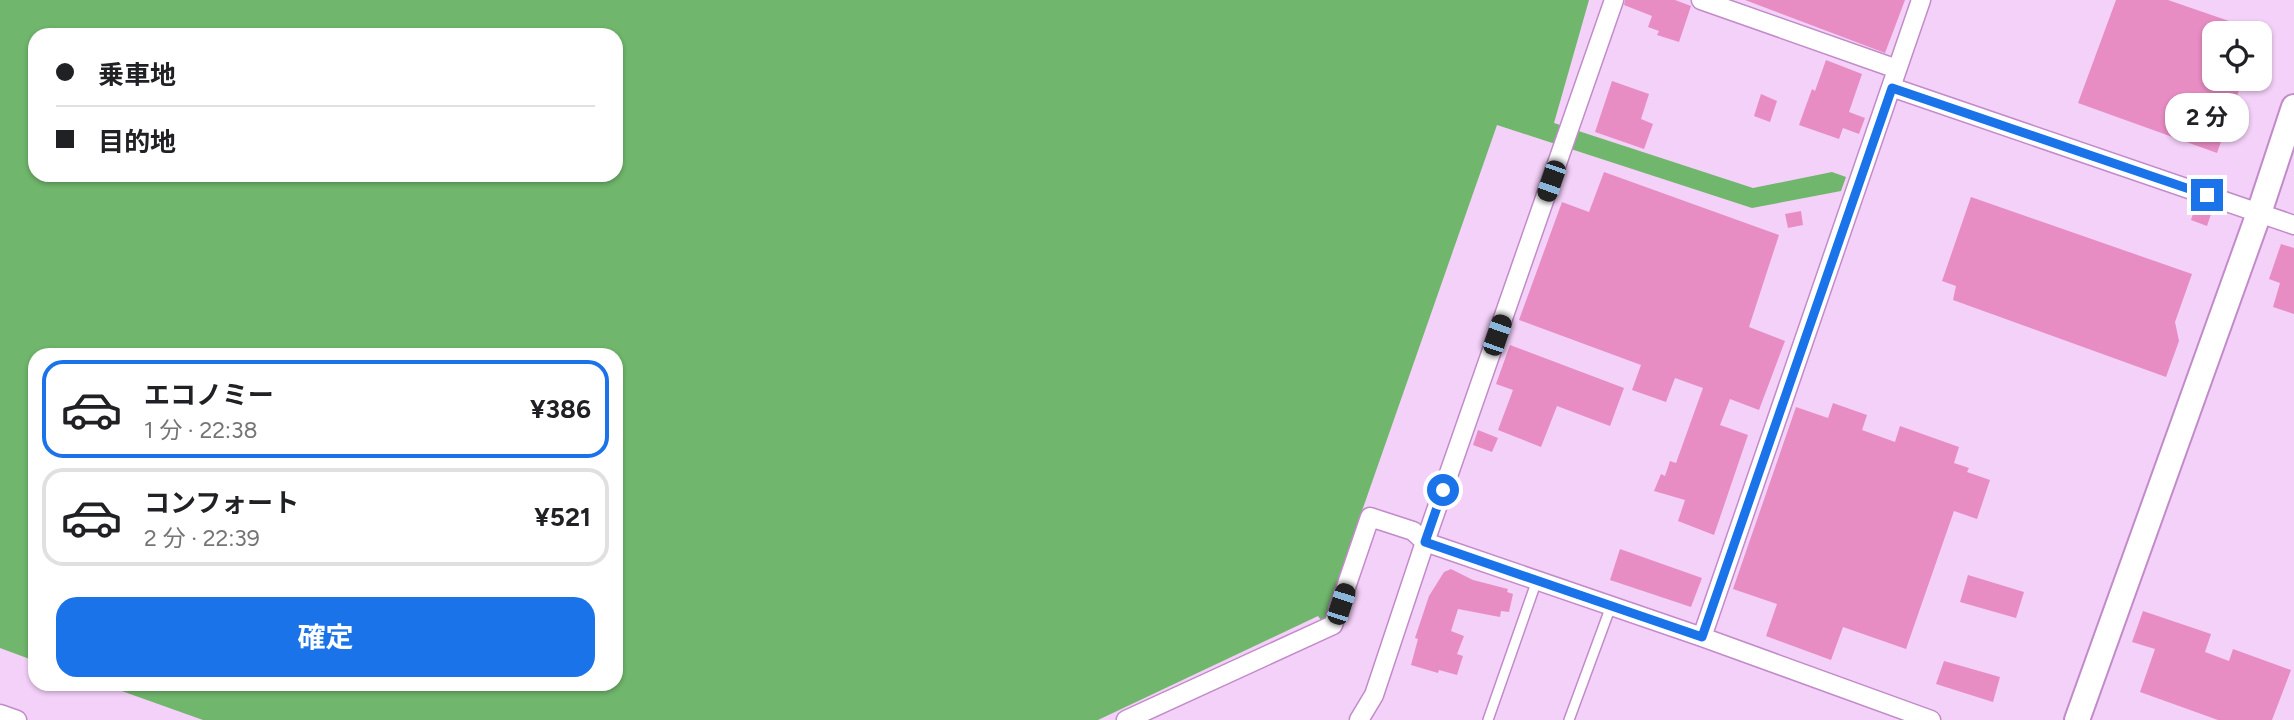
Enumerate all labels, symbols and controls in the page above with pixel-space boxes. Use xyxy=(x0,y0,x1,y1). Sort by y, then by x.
map controls xyxy=(2202,21,2272,91)
button: locate xyxy=(2202,21,2272,91)
text: 乗車地 xyxy=(98,59,176,91)
callout: 2 分 xyxy=(2165,94,2249,142)
text: 2 分 xyxy=(2186,103,2228,131)
text: 目的地 xyxy=(98,126,176,158)
car xyxy=(1535,158,1568,204)
route end xyxy=(2191,179,2223,211)
car xyxy=(1481,312,1514,358)
icon: car xyxy=(60,378,123,441)
text: エコノミー xyxy=(144,379,274,411)
text: ¥386 xyxy=(530,393,591,425)
text: 1 分 · 22:38 xyxy=(144,416,258,444)
route start xyxy=(1427,474,1459,506)
icon: car xyxy=(60,486,123,549)
text: コンフォート xyxy=(144,487,299,519)
text: ¥521 xyxy=(534,501,591,533)
text: 2 分 · 22:39 xyxy=(144,524,260,552)
car xyxy=(1325,581,1358,627)
button: 確定 xyxy=(56,597,595,677)

